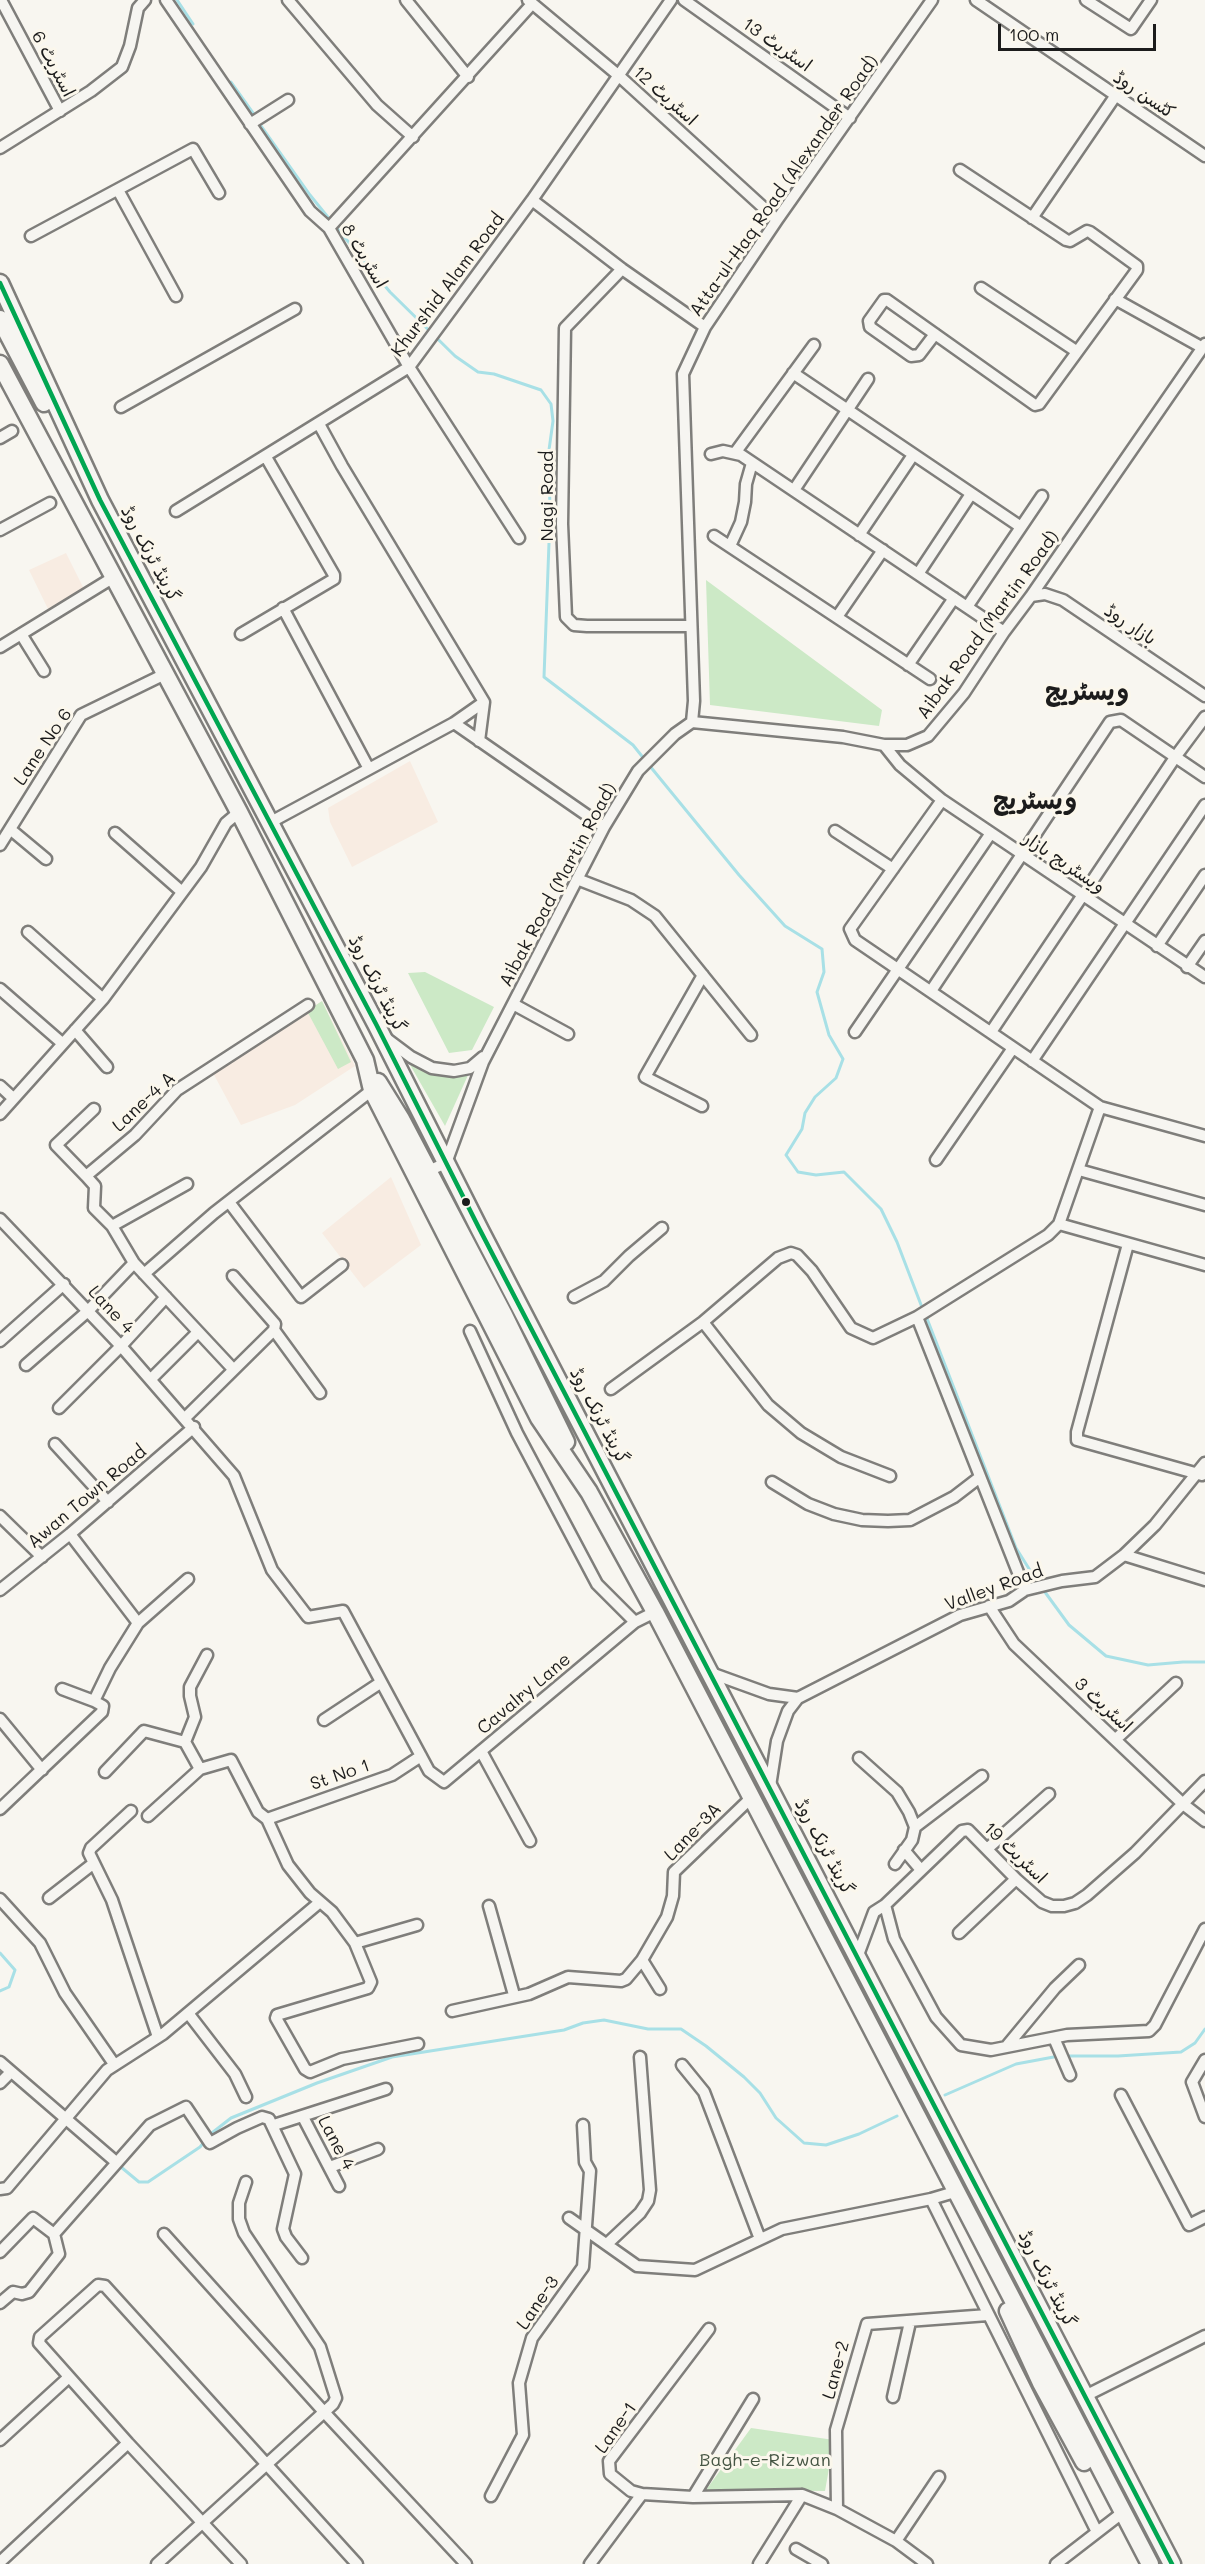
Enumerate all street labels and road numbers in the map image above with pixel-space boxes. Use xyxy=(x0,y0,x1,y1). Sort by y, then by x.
street label: اسٹریٹ 13 xyxy=(738,13,816,77)
street label: اسٹریٹ 6 xyxy=(27,27,79,101)
street label: Atta-ul-Haq Road (Alexander Road) xyxy=(685,51,883,321)
street label: اسٹریٹ 12 xyxy=(629,62,701,130)
street label: کٹسن روڈ xyxy=(1109,67,1179,123)
street label: Khurshid Alam Road xyxy=(387,209,509,361)
street label: اسٹریٹ 8 xyxy=(336,220,392,292)
street label: Nagi Road xyxy=(536,450,558,542)
street label: گرینڈ ٹرنک روڈ xyxy=(116,502,184,606)
street label: Aibak Road (Martin Road) xyxy=(912,527,1064,723)
street label: بازار روڈ xyxy=(1100,600,1160,650)
street label: Lane No 6 xyxy=(9,704,77,790)
street label: Aibak Road (Martin Road) xyxy=(495,780,621,990)
street label: ویسٹریج بازار xyxy=(1019,828,1109,898)
street label: گرینڈ ٹرنک روڈ xyxy=(343,932,411,1036)
street label: Lane-4 A xyxy=(108,1067,180,1137)
street label: Lane 4 xyxy=(83,1281,139,1339)
street label: گرینڈ ٹرنک روڈ xyxy=(565,1364,633,1468)
street label: Awan Town Road xyxy=(23,1441,151,1553)
street label: Valley Road xyxy=(942,1560,1046,1616)
street label: Cavalry Lane xyxy=(473,1649,575,1739)
street label: اسٹریٹ 3 xyxy=(1070,1673,1136,1737)
street label: St No 1 xyxy=(307,1755,373,1795)
street label: گرینڈ ٹرنک روڈ xyxy=(790,1795,858,1899)
street label: Lane-3A xyxy=(660,1798,726,1866)
street label: اسٹریٹ 19 xyxy=(979,1818,1051,1888)
street label: Lane 4 xyxy=(313,2112,359,2174)
street label: گرینڈ ٹرنک روڈ xyxy=(1013,2227,1081,2331)
street label: Lane-3 xyxy=(512,2272,564,2334)
street label: Lane-2 xyxy=(818,2339,854,2401)
street label: Lane-1 xyxy=(591,2398,641,2458)

